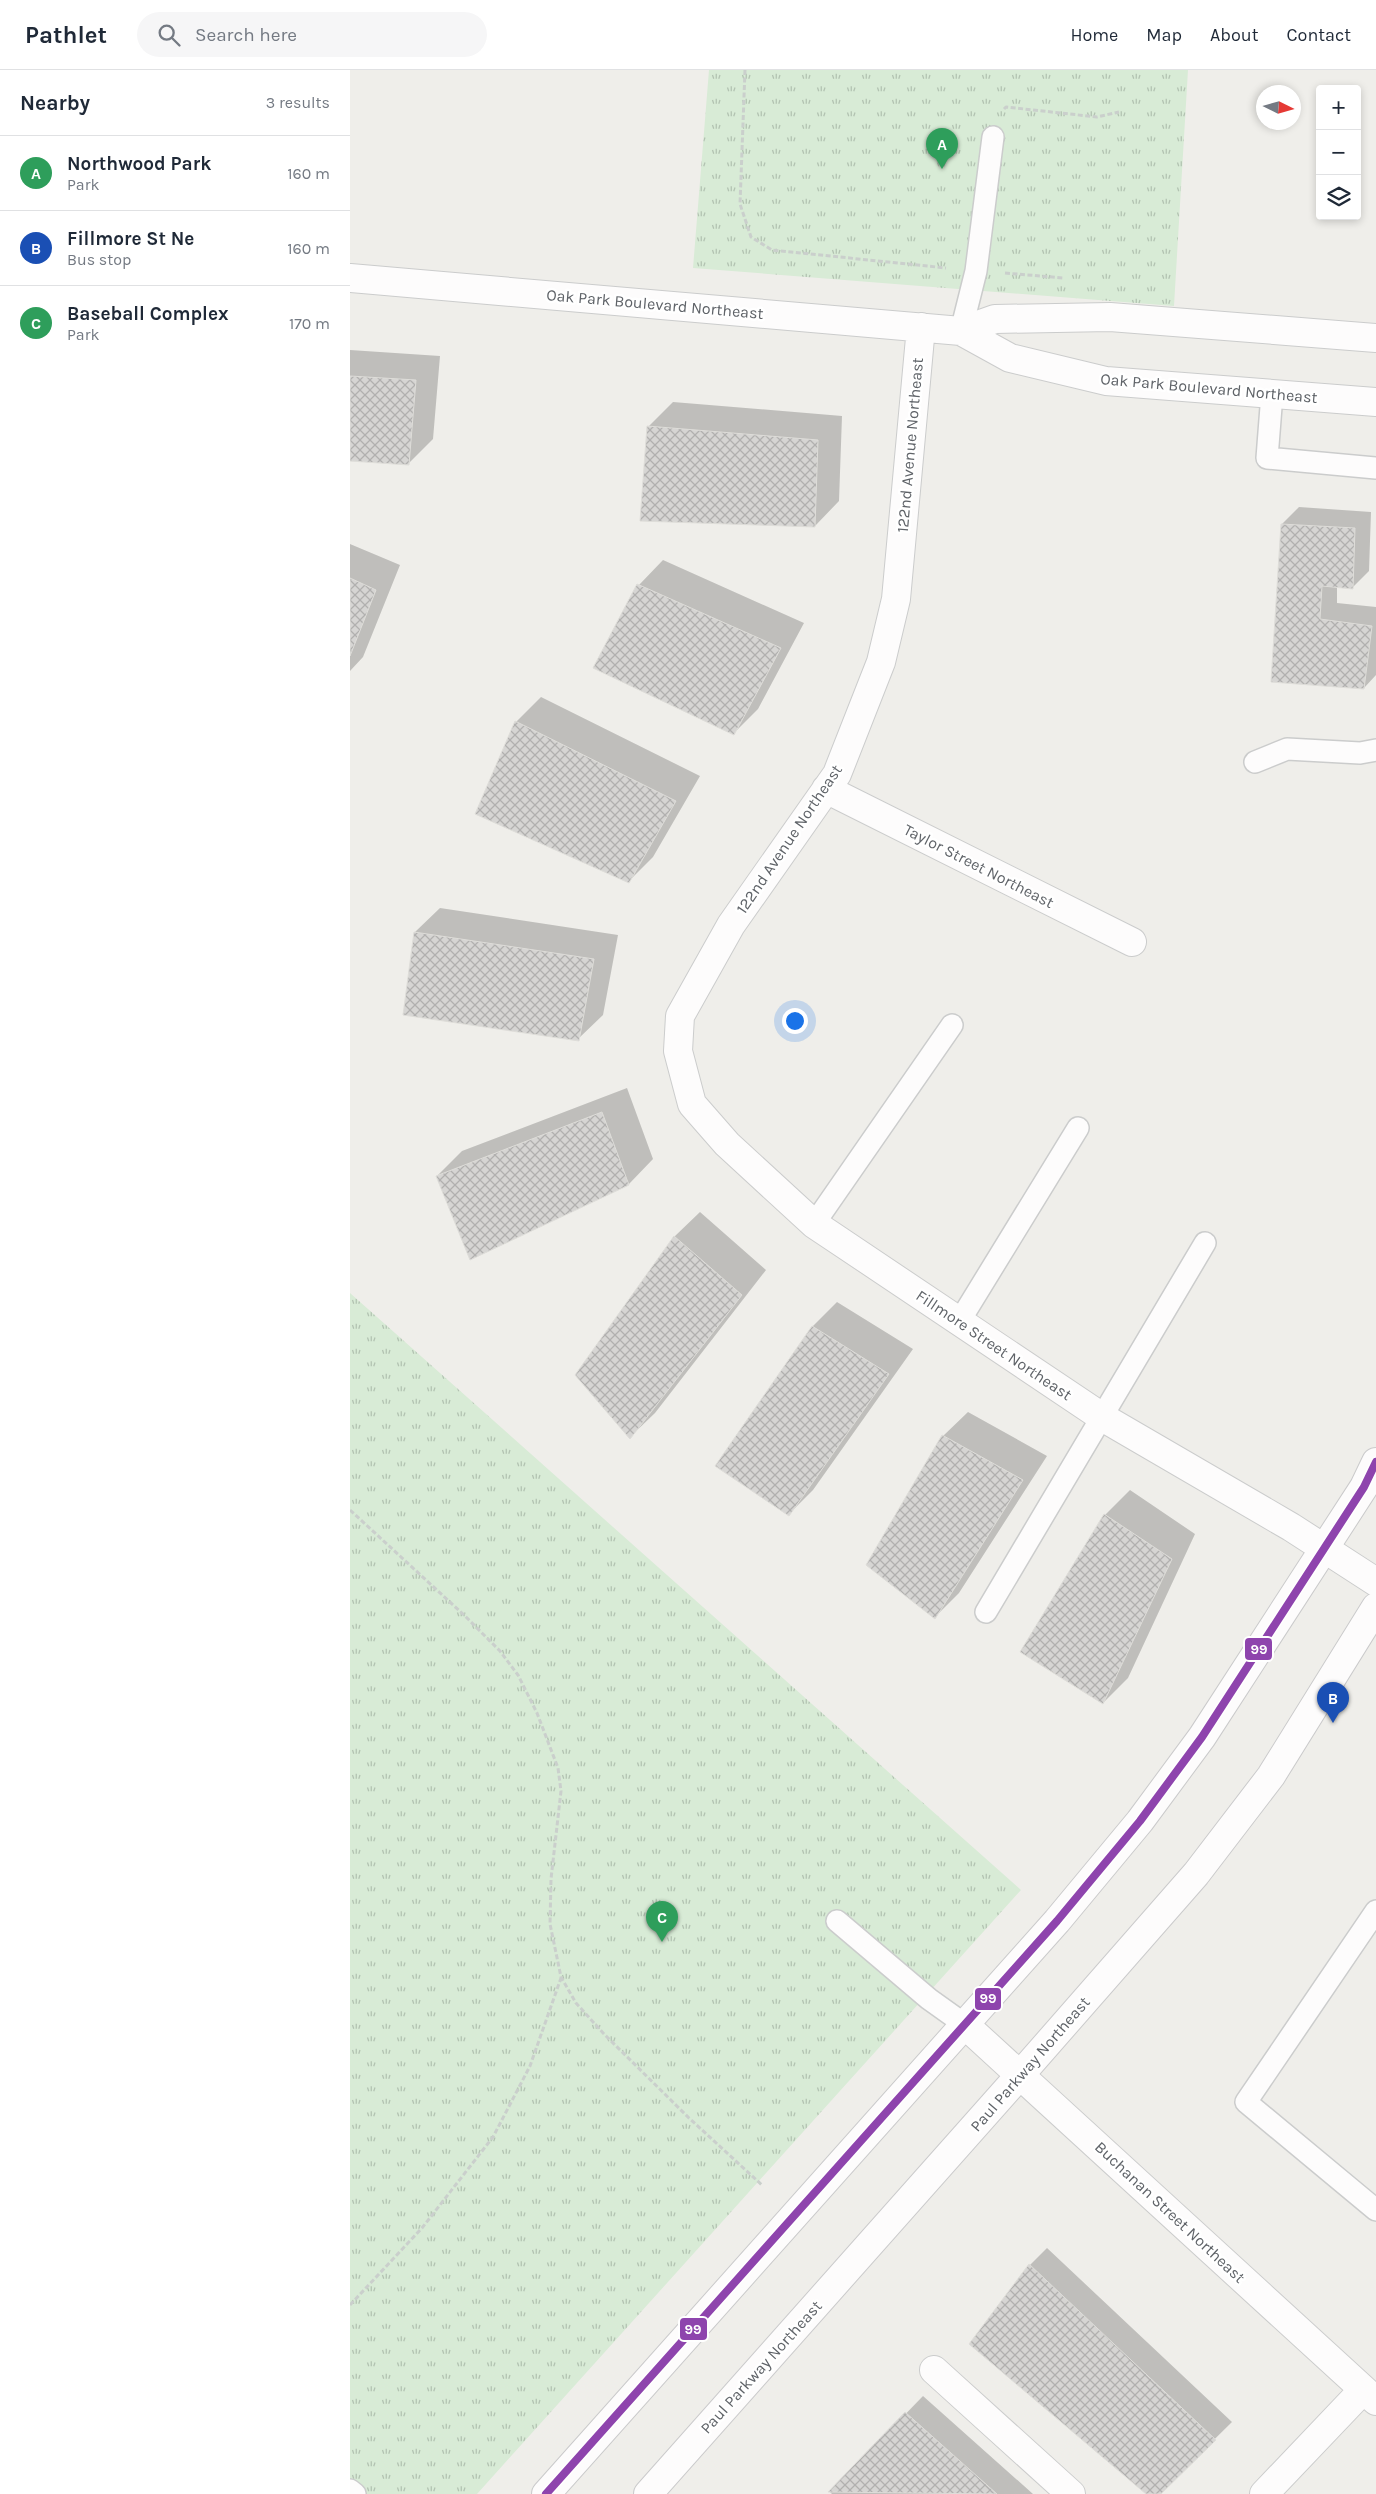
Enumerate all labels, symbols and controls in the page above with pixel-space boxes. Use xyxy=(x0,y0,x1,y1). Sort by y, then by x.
search box xyxy=(137,12,487,57)
text: Pathlet xyxy=(25,21,107,49)
icon: search xyxy=(155,21,183,49)
text: Search here xyxy=(195,24,297,46)
text: Home xyxy=(1070,24,1118,46)
text: Map xyxy=(1146,24,1182,46)
text: About xyxy=(1210,24,1259,46)
text: Contact xyxy=(1287,24,1351,46)
north arrow xyxy=(1256,85,1301,130)
map controls xyxy=(1316,85,1361,220)
button: + xyxy=(1316,85,1361,130)
text: Nearby xyxy=(20,91,90,115)
text: 3 results xyxy=(266,93,330,112)
pin: A xyxy=(926,128,958,169)
button: − xyxy=(1316,130,1361,175)
text: Northwood Park xyxy=(67,153,211,175)
text: A xyxy=(31,164,41,183)
text: 160 m xyxy=(287,164,330,183)
text: Park xyxy=(67,175,99,194)
button: layers xyxy=(1316,175,1361,220)
text: Fillmore St Ne xyxy=(67,228,194,250)
text: B xyxy=(31,239,41,258)
text: 160 m xyxy=(287,239,330,258)
text: Bus stop xyxy=(67,250,131,269)
street label: Oak Park Boulevard Northeast xyxy=(546,285,764,323)
text: Baseball Complex xyxy=(67,303,228,325)
text: C xyxy=(31,314,41,333)
text: 170 m xyxy=(289,314,330,333)
text: Park xyxy=(67,325,99,344)
street label: 122nd Avenue Northeast xyxy=(893,357,927,533)
street label: Oak Park Boulevard Northeast xyxy=(1100,369,1318,407)
street label: 122nd Avenue Northeast xyxy=(732,761,846,917)
street label: Taylor Street Northeast xyxy=(901,820,1057,912)
your location xyxy=(782,1008,808,1034)
street label: Fillmore Street Northeast xyxy=(912,1286,1076,1404)
line badge: 99 xyxy=(1244,1637,1273,1661)
text: 99 xyxy=(1250,1641,1268,1658)
pin: B xyxy=(1317,1682,1349,1723)
pin: C xyxy=(646,1901,678,1942)
line badge: 99 xyxy=(974,1987,1002,2011)
text: 99 xyxy=(979,1990,997,2007)
street label: Paul Parkway Northeast xyxy=(966,1993,1094,2135)
street label: Buchanan Street Northeast xyxy=(1091,2137,1249,2287)
street label: Paul Parkway Northeast xyxy=(696,2297,826,2437)
line badge: 99 xyxy=(679,2317,708,2341)
text: 99 xyxy=(684,2321,702,2338)

